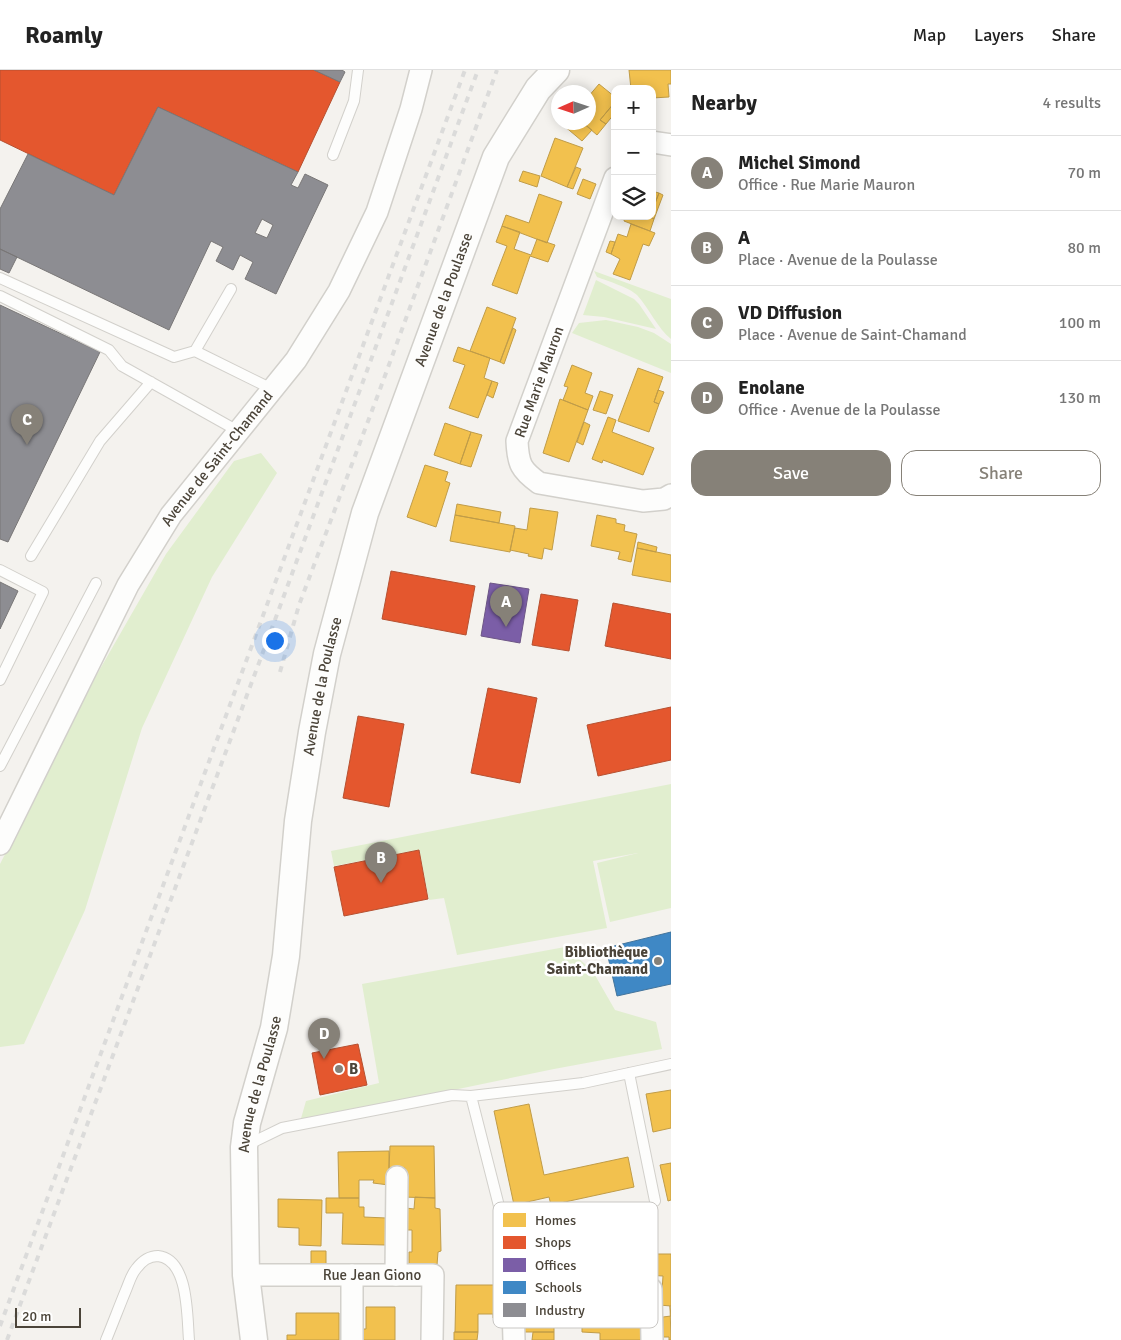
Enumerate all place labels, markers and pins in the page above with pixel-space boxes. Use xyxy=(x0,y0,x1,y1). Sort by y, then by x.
pin: C xyxy=(11,404,43,445)
pin: A xyxy=(490,586,522,627)
pin: B xyxy=(365,842,397,883)
place label: Bibliothèque Saint-Chamand xyxy=(547,943,648,978)
marker: Bibliothèque Saint-Chamand xyxy=(652,955,664,967)
pin: D xyxy=(308,1018,340,1059)
place label: B xyxy=(349,1060,358,1078)
marker: B xyxy=(333,1063,345,1075)

